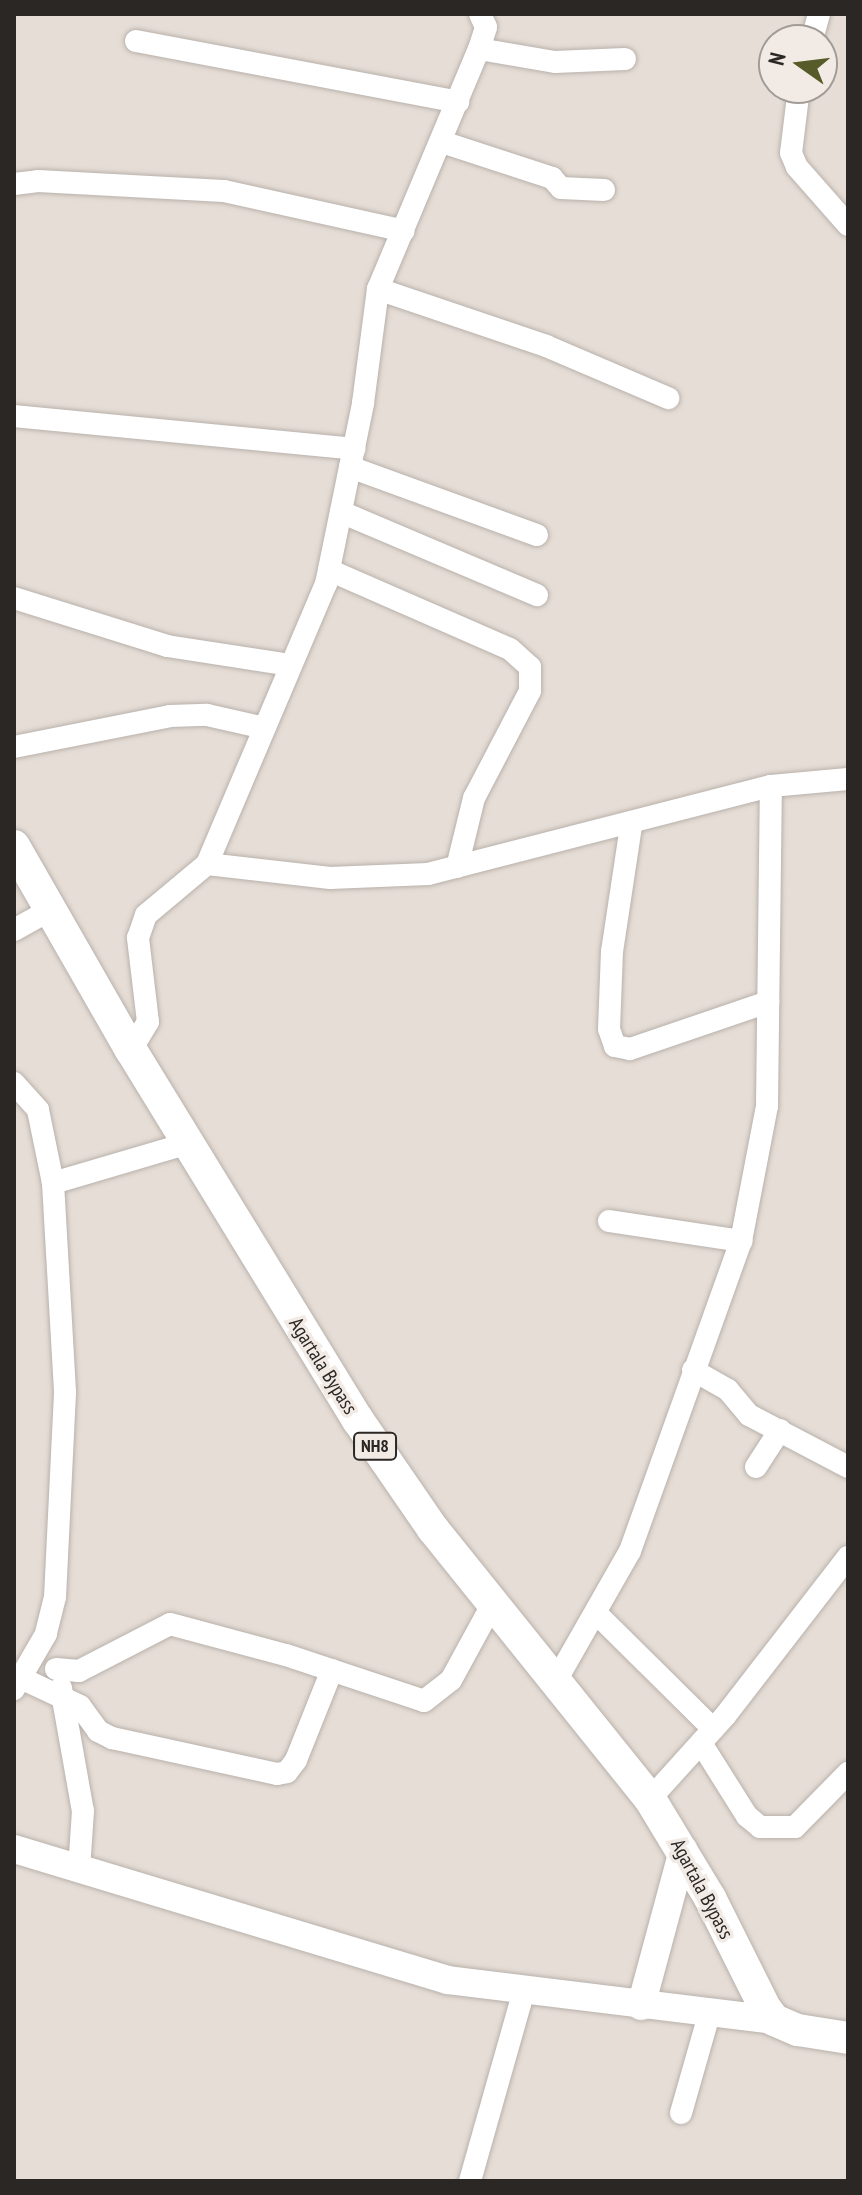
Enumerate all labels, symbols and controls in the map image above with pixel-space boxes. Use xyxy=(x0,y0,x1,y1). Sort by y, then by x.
north arrow xyxy=(758,24,838,104)
text: N xyxy=(762,50,792,68)
street label: Agartala Bypass xyxy=(284,1313,362,1419)
road number: NH8 xyxy=(353,1432,397,1460)
street label: Agartala Bypass xyxy=(666,1835,738,1943)

